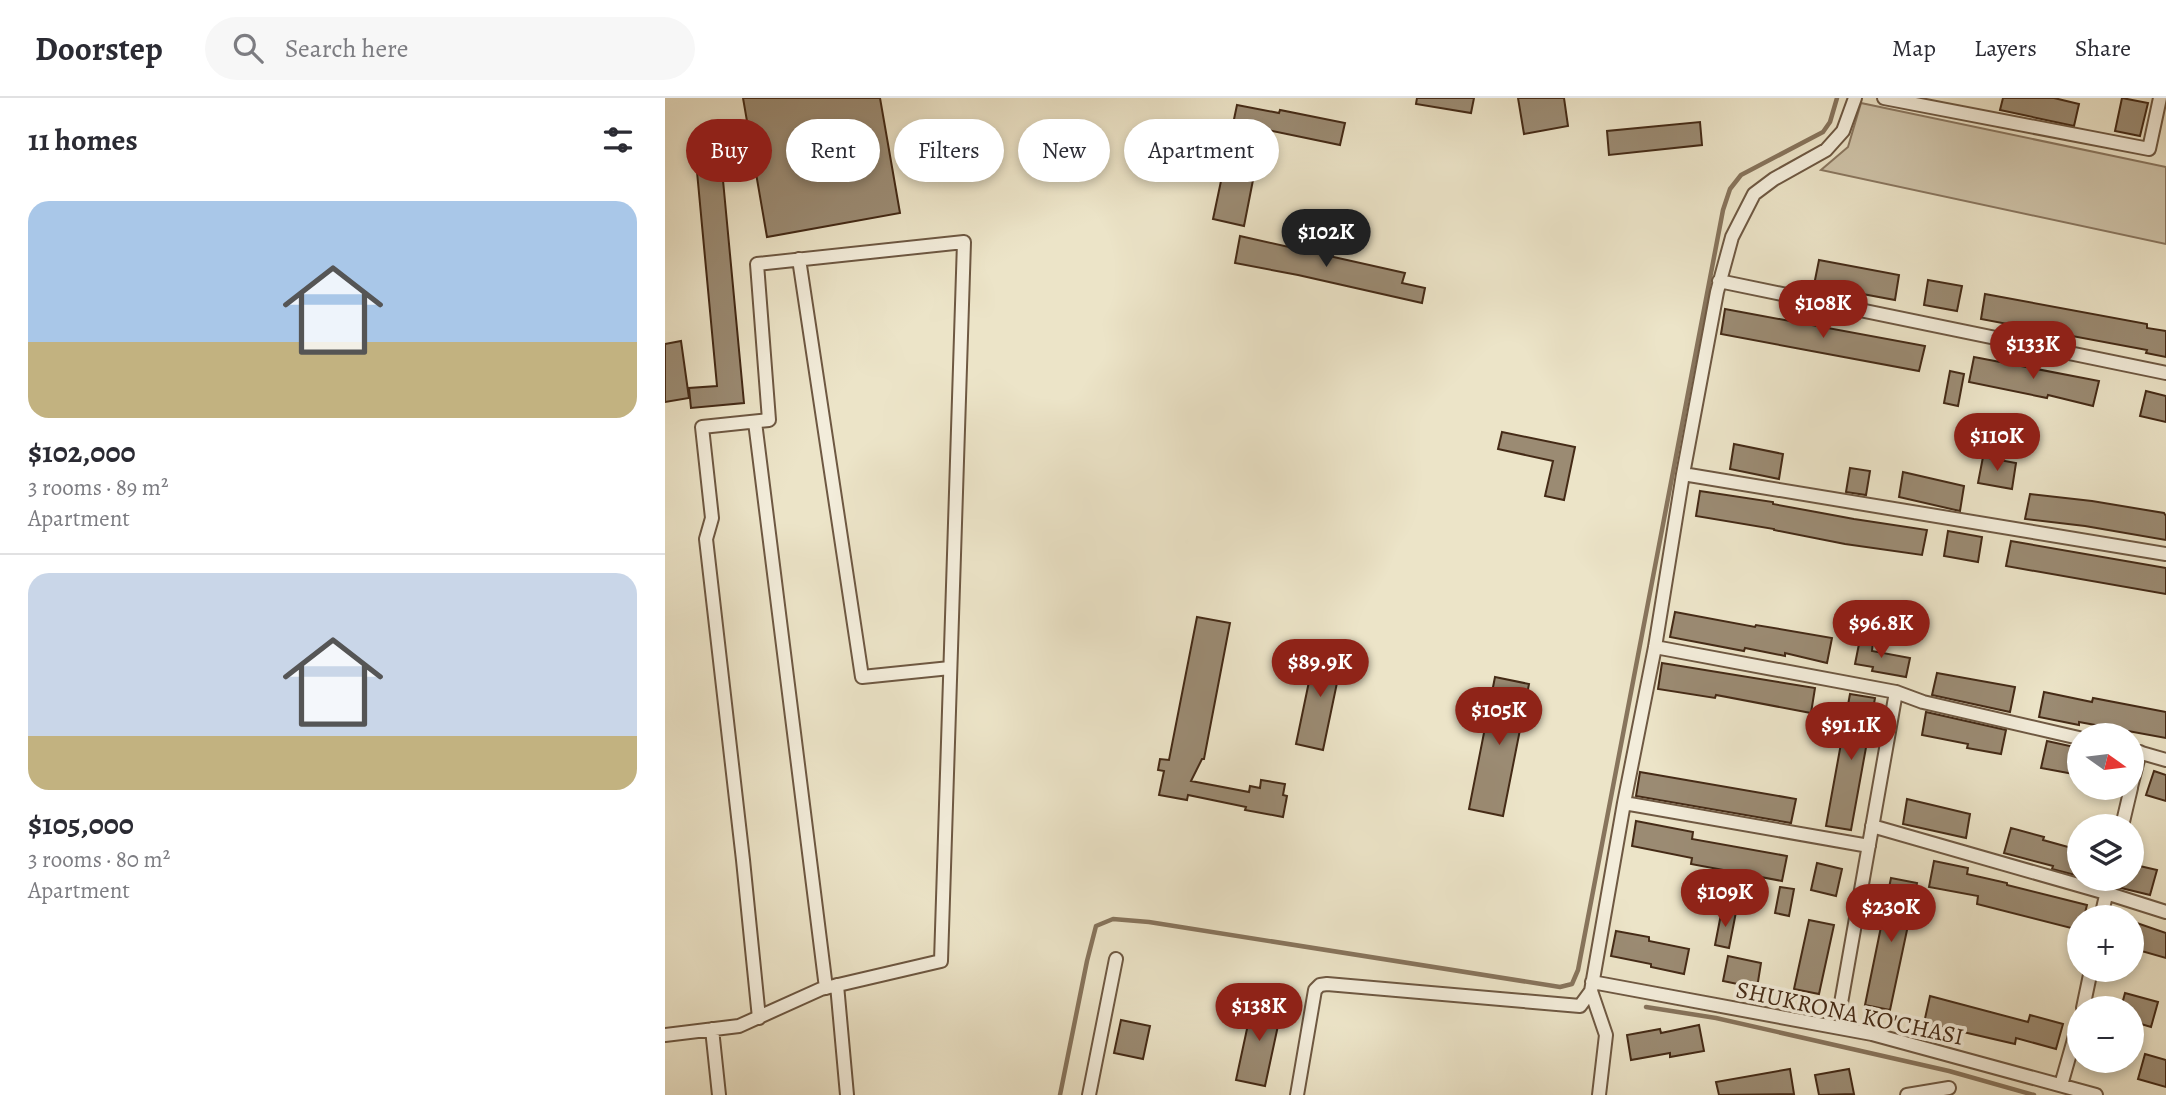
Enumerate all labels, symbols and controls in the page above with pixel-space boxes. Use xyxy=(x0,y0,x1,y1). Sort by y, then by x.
search box xyxy=(205,17,695,80)
text: Doorstep xyxy=(35,26,163,71)
icon: search xyxy=(229,29,267,67)
text: Search here xyxy=(285,31,408,66)
text: Map xyxy=(1892,32,1936,64)
text: Layers xyxy=(1974,32,2037,64)
text: Share xyxy=(2075,32,2131,64)
chip: Buy xyxy=(686,119,772,182)
chip: Rent xyxy=(786,119,880,182)
chip: Filters xyxy=(894,119,1004,182)
chip: New xyxy=(1018,119,1110,182)
chip: Apartment xyxy=(1124,119,1279,182)
text: 11 homes xyxy=(28,120,138,160)
icon: filters xyxy=(599,121,637,159)
pin: $102K xyxy=(1277,209,1375,269)
text: $102K xyxy=(1298,216,1354,247)
icon: home xyxy=(270,247,396,373)
pin: $108K xyxy=(1774,280,1872,340)
text: $108K xyxy=(1795,287,1851,318)
pin: $133K xyxy=(1984,322,2082,381)
text: $133K xyxy=(2006,328,2060,359)
pin: $110K xyxy=(1948,414,2046,473)
text: $110K xyxy=(1970,420,2024,451)
text: $102,000 xyxy=(28,432,136,472)
text: 3 rooms · 89 m² xyxy=(28,472,169,503)
text: Apartment xyxy=(28,503,130,534)
pin: $96.8K xyxy=(1824,601,1938,660)
text: $96.8K xyxy=(1849,607,1913,638)
icon: home xyxy=(270,619,396,745)
pin: $89.9K xyxy=(1263,640,1377,699)
text: $89.9K xyxy=(1288,646,1352,677)
pin: $105K xyxy=(1450,688,1548,747)
text: $105K xyxy=(1471,694,1527,725)
pin: $91.1K xyxy=(1794,702,1908,762)
text: $91.1K xyxy=(1821,709,1881,740)
north arrow xyxy=(2067,723,2144,800)
map controls xyxy=(2067,723,2144,1073)
text: $105,000 xyxy=(28,804,134,844)
button: layers xyxy=(2067,814,2144,891)
text: 3 rooms · 80 m² xyxy=(28,844,170,875)
pin: $109K xyxy=(1676,870,1774,929)
text: Apartment xyxy=(28,875,130,906)
text: $109K xyxy=(1697,876,1753,907)
pin: $230K xyxy=(1842,884,1940,944)
text: $230K xyxy=(1862,891,1920,922)
button: + xyxy=(2067,905,2144,982)
street label: SHUKRONA KO'CHASI xyxy=(1733,973,1967,1053)
pin: $138K xyxy=(1210,984,1308,1043)
text: $138K xyxy=(1232,990,1287,1021)
button: − xyxy=(2067,996,2144,1073)

